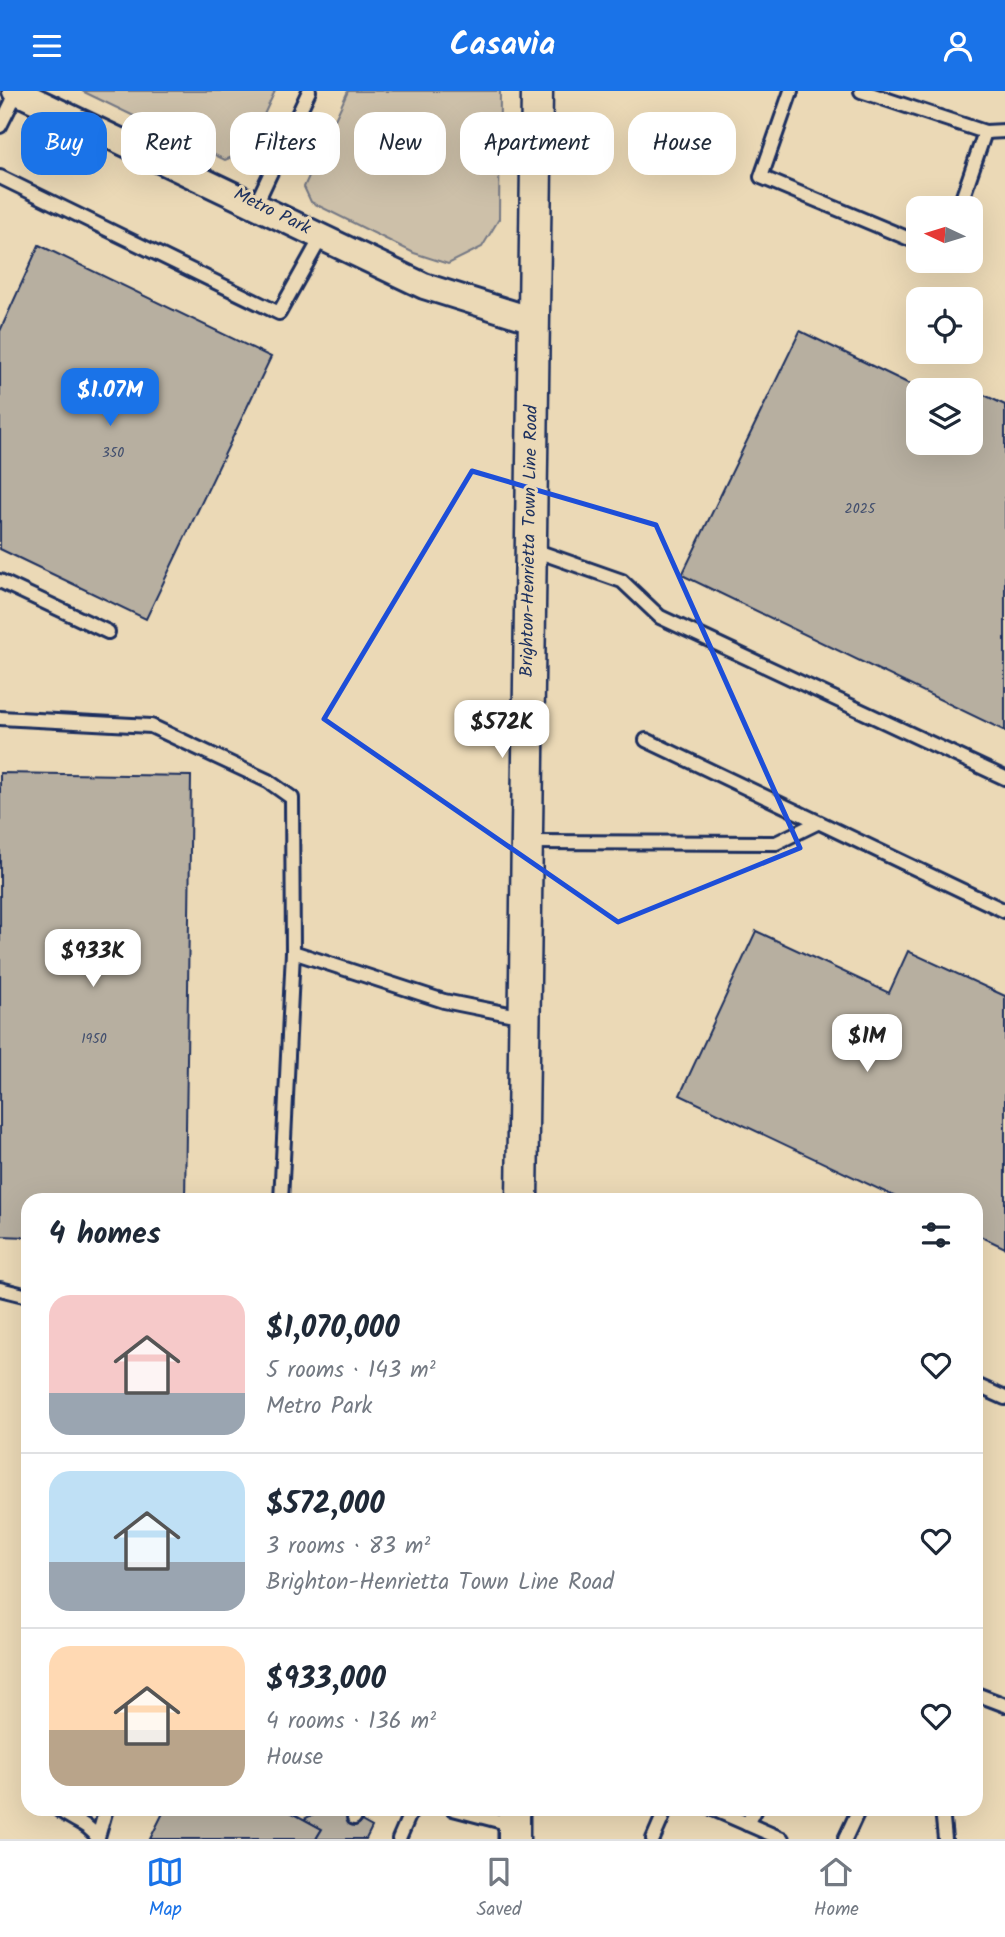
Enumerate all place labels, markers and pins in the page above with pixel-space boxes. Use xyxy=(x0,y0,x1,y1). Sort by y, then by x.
pin: $1.07M xyxy=(53,369,167,428)
pin: $572K xyxy=(453,701,551,760)
pin: $933K xyxy=(44,929,142,989)
pin: $1M xyxy=(833,1014,901,1074)

